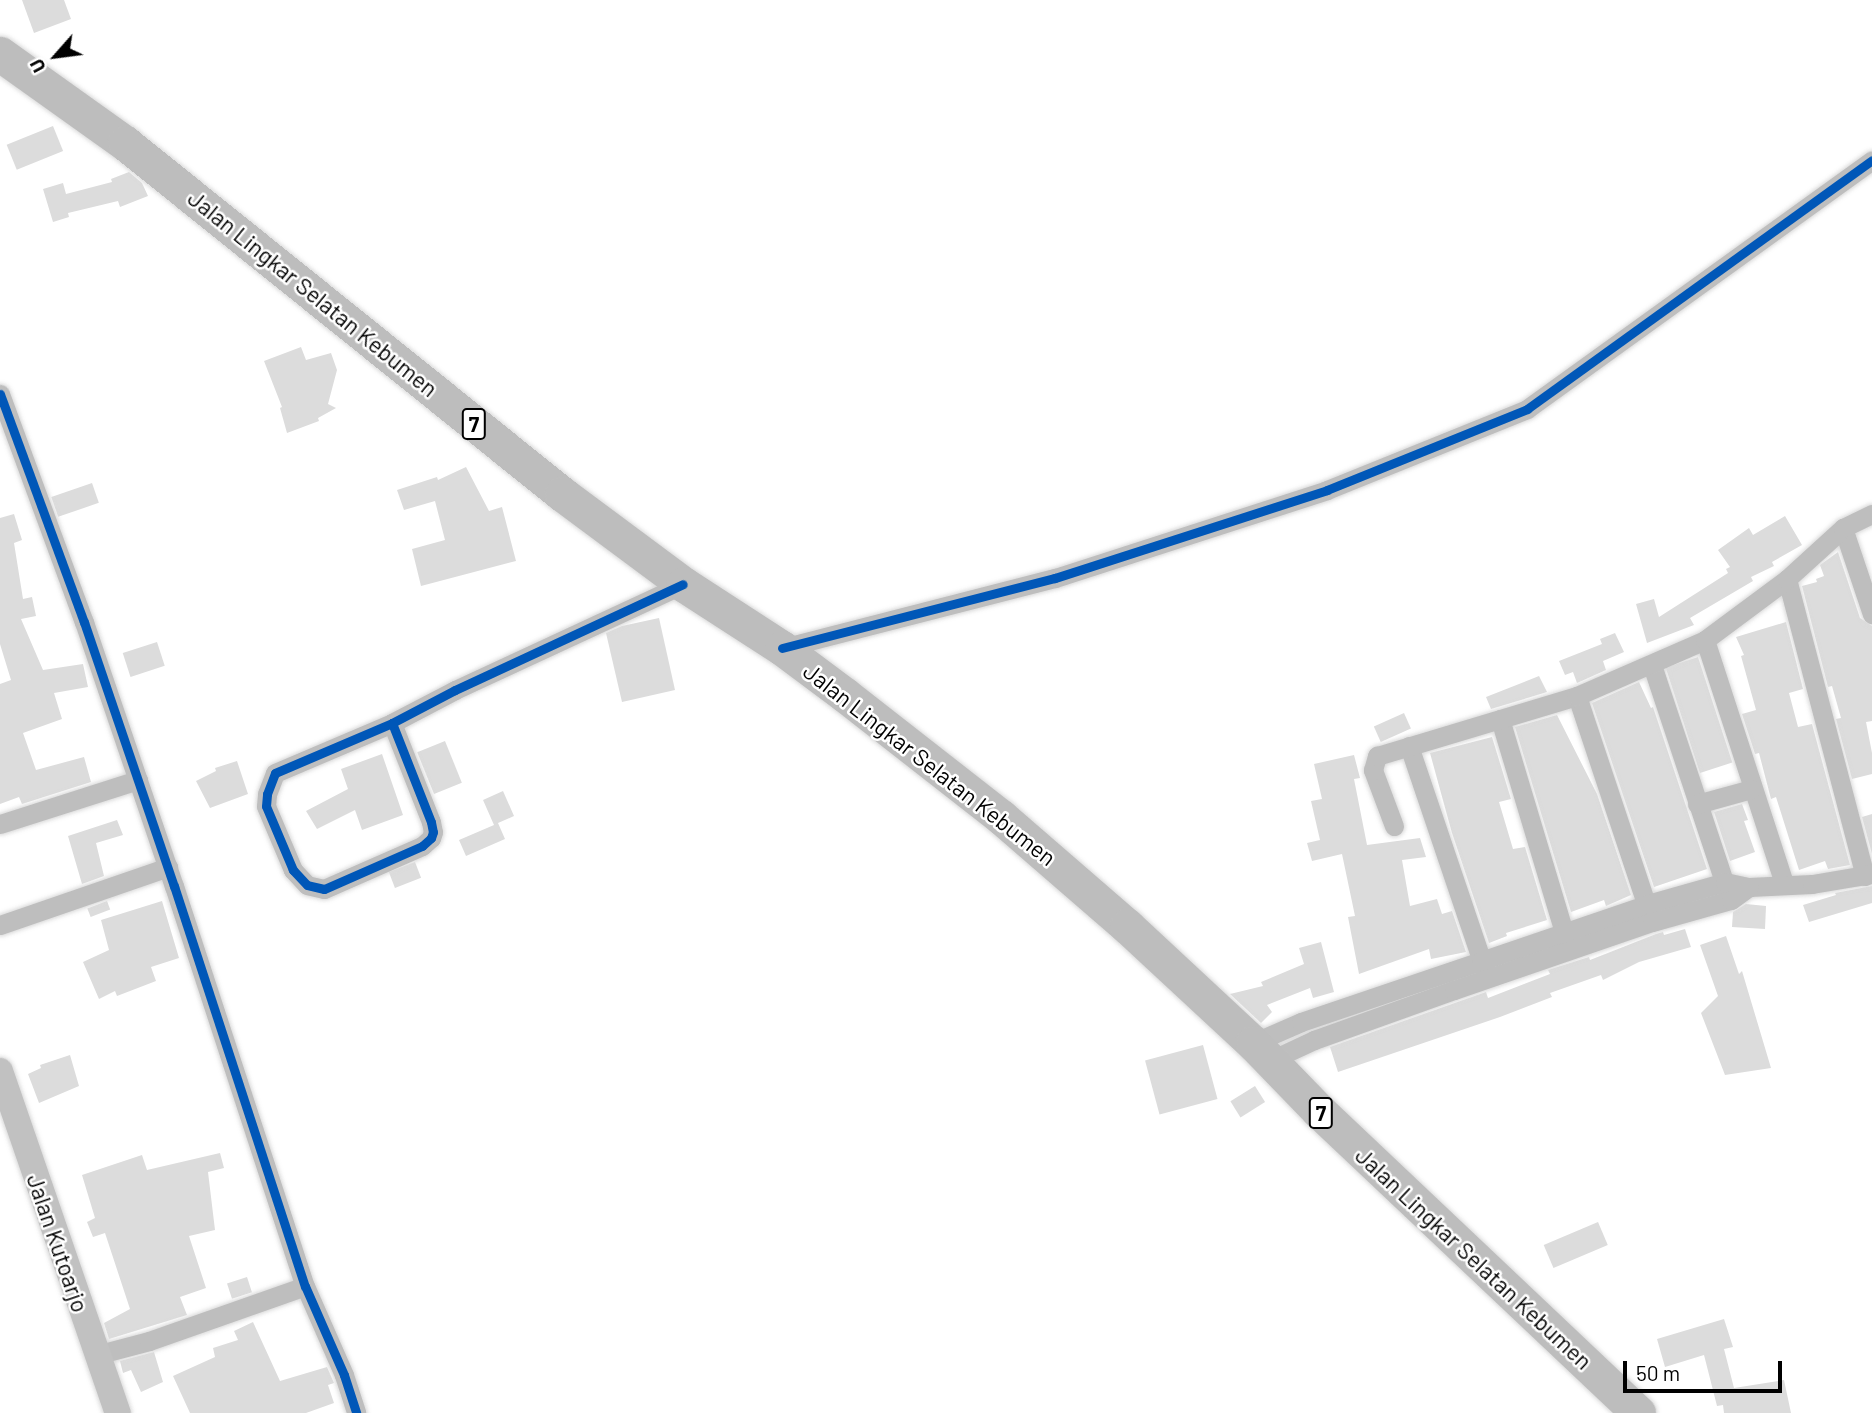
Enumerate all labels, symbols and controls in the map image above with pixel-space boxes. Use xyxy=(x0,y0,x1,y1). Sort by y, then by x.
north arrow xyxy=(21,21,91,91)
text: U xyxy=(24,55,50,77)
street label: Jalan Lingkar Selatan Kebumen xyxy=(183,184,443,402)
road number: 7 xyxy=(462,406,486,442)
street label: Jalan Lingkar Selatan Kebumen xyxy=(798,657,1062,871)
road number: 7 xyxy=(1309,1096,1333,1130)
street label: Jalan Lingkar Selatan Kebumen xyxy=(1350,1141,1598,1375)
street label: Jalan Kutoarjo xyxy=(21,1170,95,1316)
scale bar xyxy=(1627,1346,1786,1390)
text: 50 m xyxy=(1636,1360,1680,1385)

